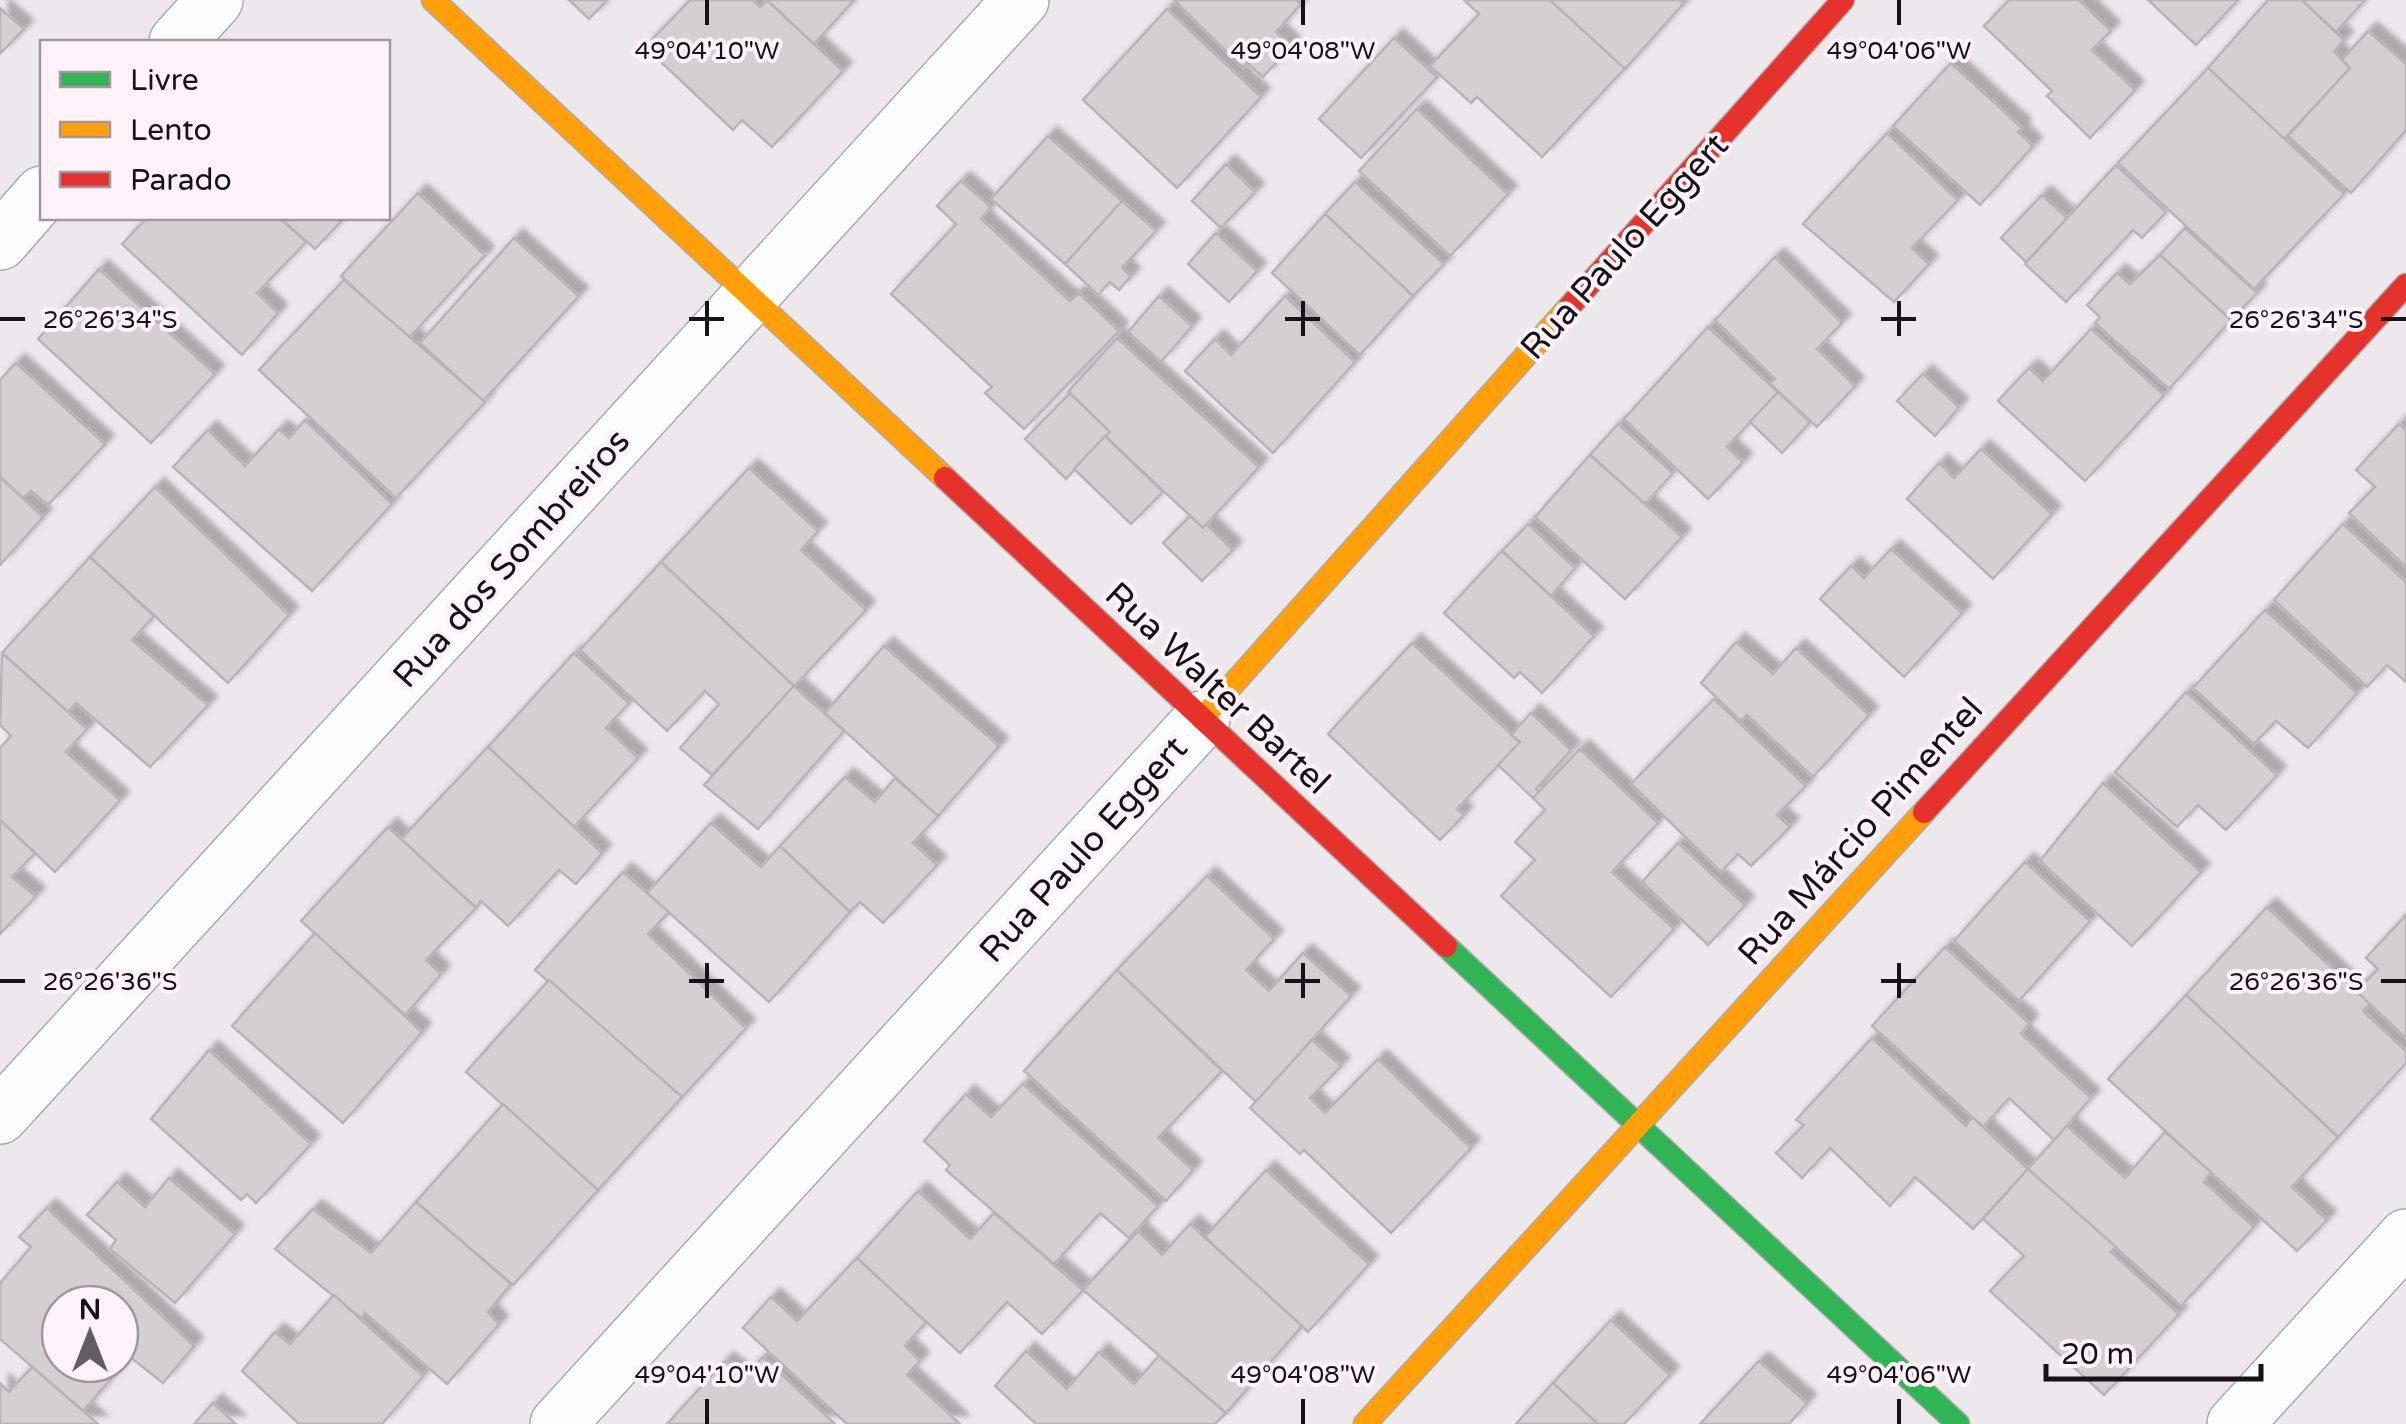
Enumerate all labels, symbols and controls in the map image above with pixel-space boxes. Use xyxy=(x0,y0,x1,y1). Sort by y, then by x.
text: 49°04'10"W xyxy=(635,36,779,66)
text: 49°04'08"W xyxy=(1231,36,1375,66)
text: 49°04'06"W xyxy=(1827,36,1971,66)
legend xyxy=(40,40,390,220)
text: Livre xyxy=(130,62,199,99)
text: Lento xyxy=(130,112,212,149)
street label: Rua Paulo Eggert xyxy=(1512,125,1737,369)
text: Parado xyxy=(130,162,232,199)
text: 26°26'34"S xyxy=(43,305,177,335)
text: 26°26'34"S xyxy=(2229,305,2363,335)
street label: Rua dos Sombreiros xyxy=(384,421,639,697)
street label: Rua Walter Bartel xyxy=(1096,574,1338,804)
street label: Rua Márcio Pimentel xyxy=(1730,689,1992,974)
street label: Rua Paulo Eggert xyxy=(971,728,1196,972)
text: 26°26'36"S xyxy=(43,967,177,997)
text: 26°26'36"S xyxy=(2229,967,2363,997)
north arrow xyxy=(40,1284,140,1384)
text: N xyxy=(79,1293,101,1327)
scale bar xyxy=(2046,1319,2261,1381)
text: 20 m xyxy=(2061,1336,2134,1373)
text: 49°04'10"W xyxy=(635,1360,779,1390)
text: 49°04'08"W xyxy=(1231,1360,1375,1390)
text: 49°04'06"W xyxy=(1827,1360,1971,1390)

